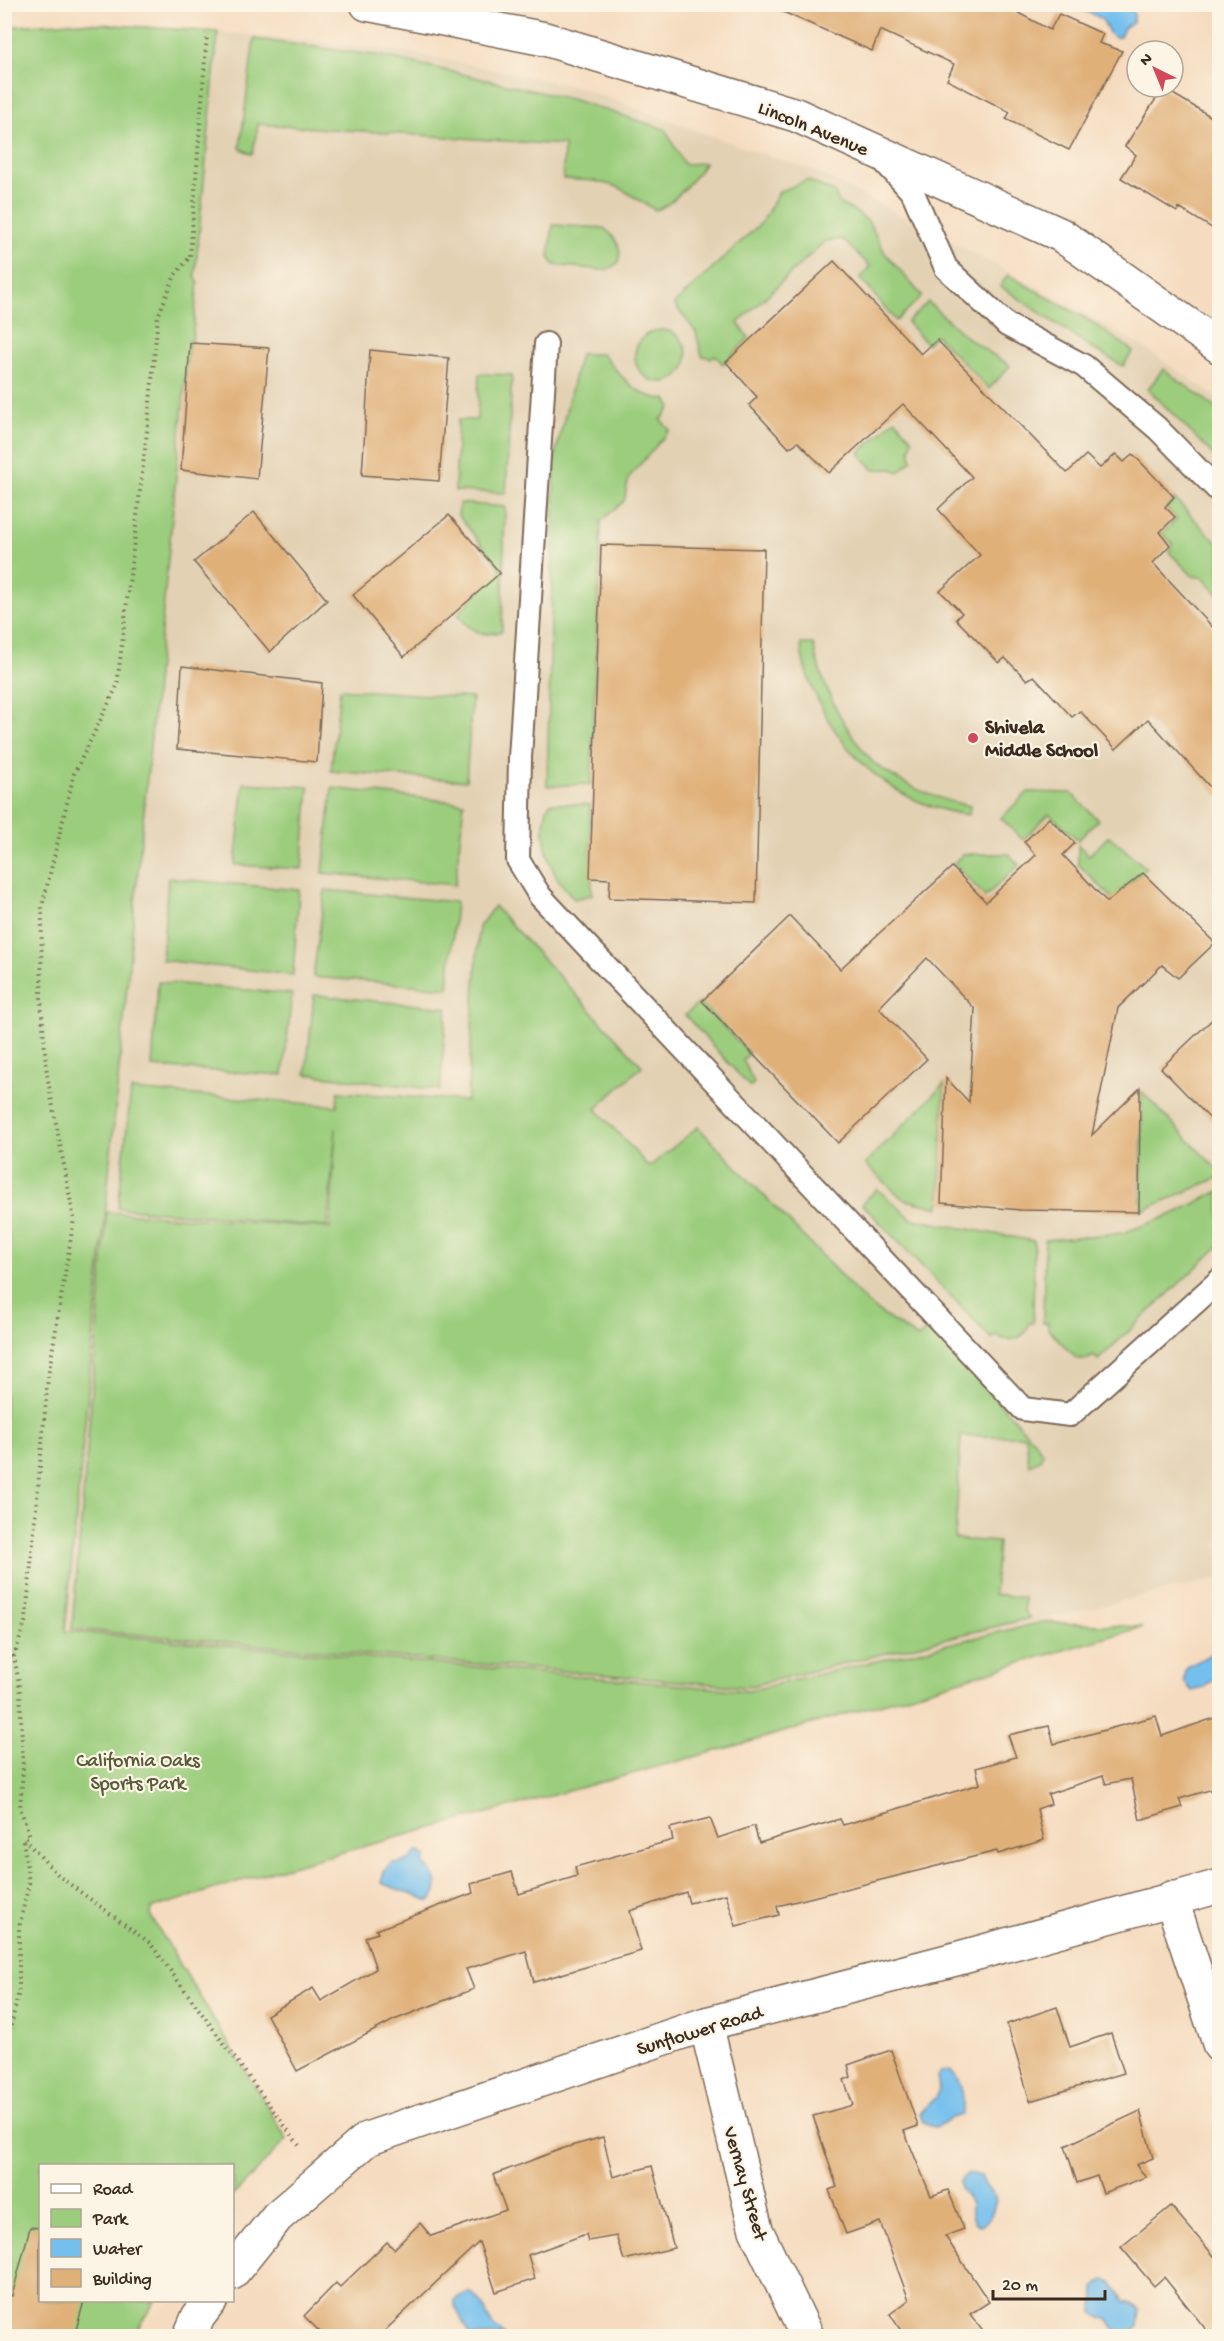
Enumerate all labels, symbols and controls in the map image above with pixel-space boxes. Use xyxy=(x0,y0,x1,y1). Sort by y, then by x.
north arrow xyxy=(1125,39,1185,99)
text: N xyxy=(1137,50,1158,71)
street label: Lincoln Avenue xyxy=(754,98,872,163)
place label: Shivela Middle School xyxy=(985,718,1099,764)
marker: Shivela Middle School xyxy=(966,731,980,745)
park label: California Oaks Sports Park xyxy=(76,1751,200,1797)
street label: Sunflower Road xyxy=(634,2002,768,2062)
street label: Vernay Street xyxy=(716,2124,771,2245)
legend xyxy=(39,2164,234,2302)
text: Road xyxy=(93,2180,134,2201)
text: Park xyxy=(92,2210,129,2231)
text: Water xyxy=(93,2240,143,2261)
scale bar xyxy=(993,2263,1106,2301)
text: Building xyxy=(92,2270,152,2291)
text: 20 m xyxy=(1002,2276,1038,2297)

